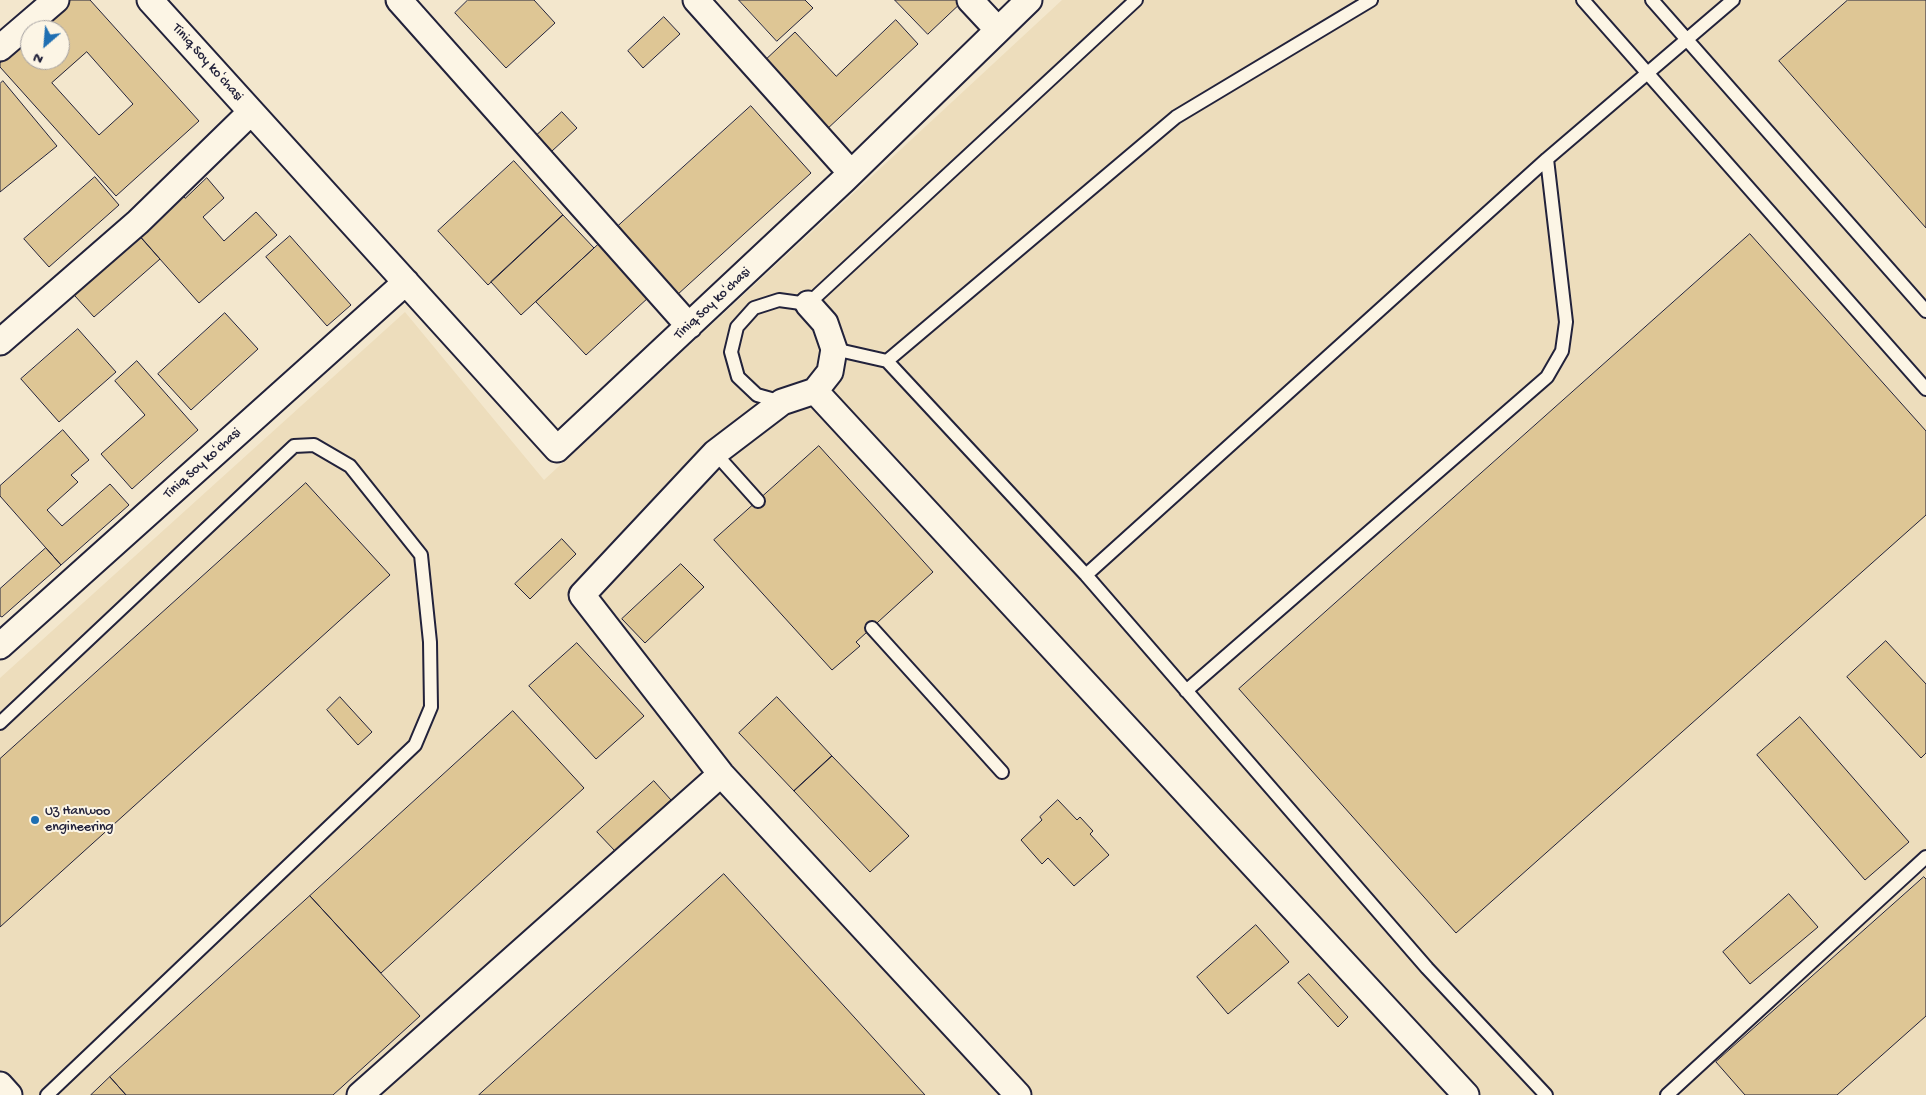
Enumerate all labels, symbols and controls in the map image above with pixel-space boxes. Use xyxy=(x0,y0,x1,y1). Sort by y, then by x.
north arrow xyxy=(20,20,70,70)
street label: Tiniq Soy koʻchasi xyxy=(168,21,246,105)
text: N xyxy=(30,48,46,68)
street label: Tiniq Soy koʻchasi xyxy=(671,264,755,344)
street label: Tiniq Soy koʻchasi xyxy=(161,425,245,503)
place label: Uz Hanwoo engineering xyxy=(45,804,114,836)
marker: Uz Hanwoo engineering xyxy=(29,814,41,826)

